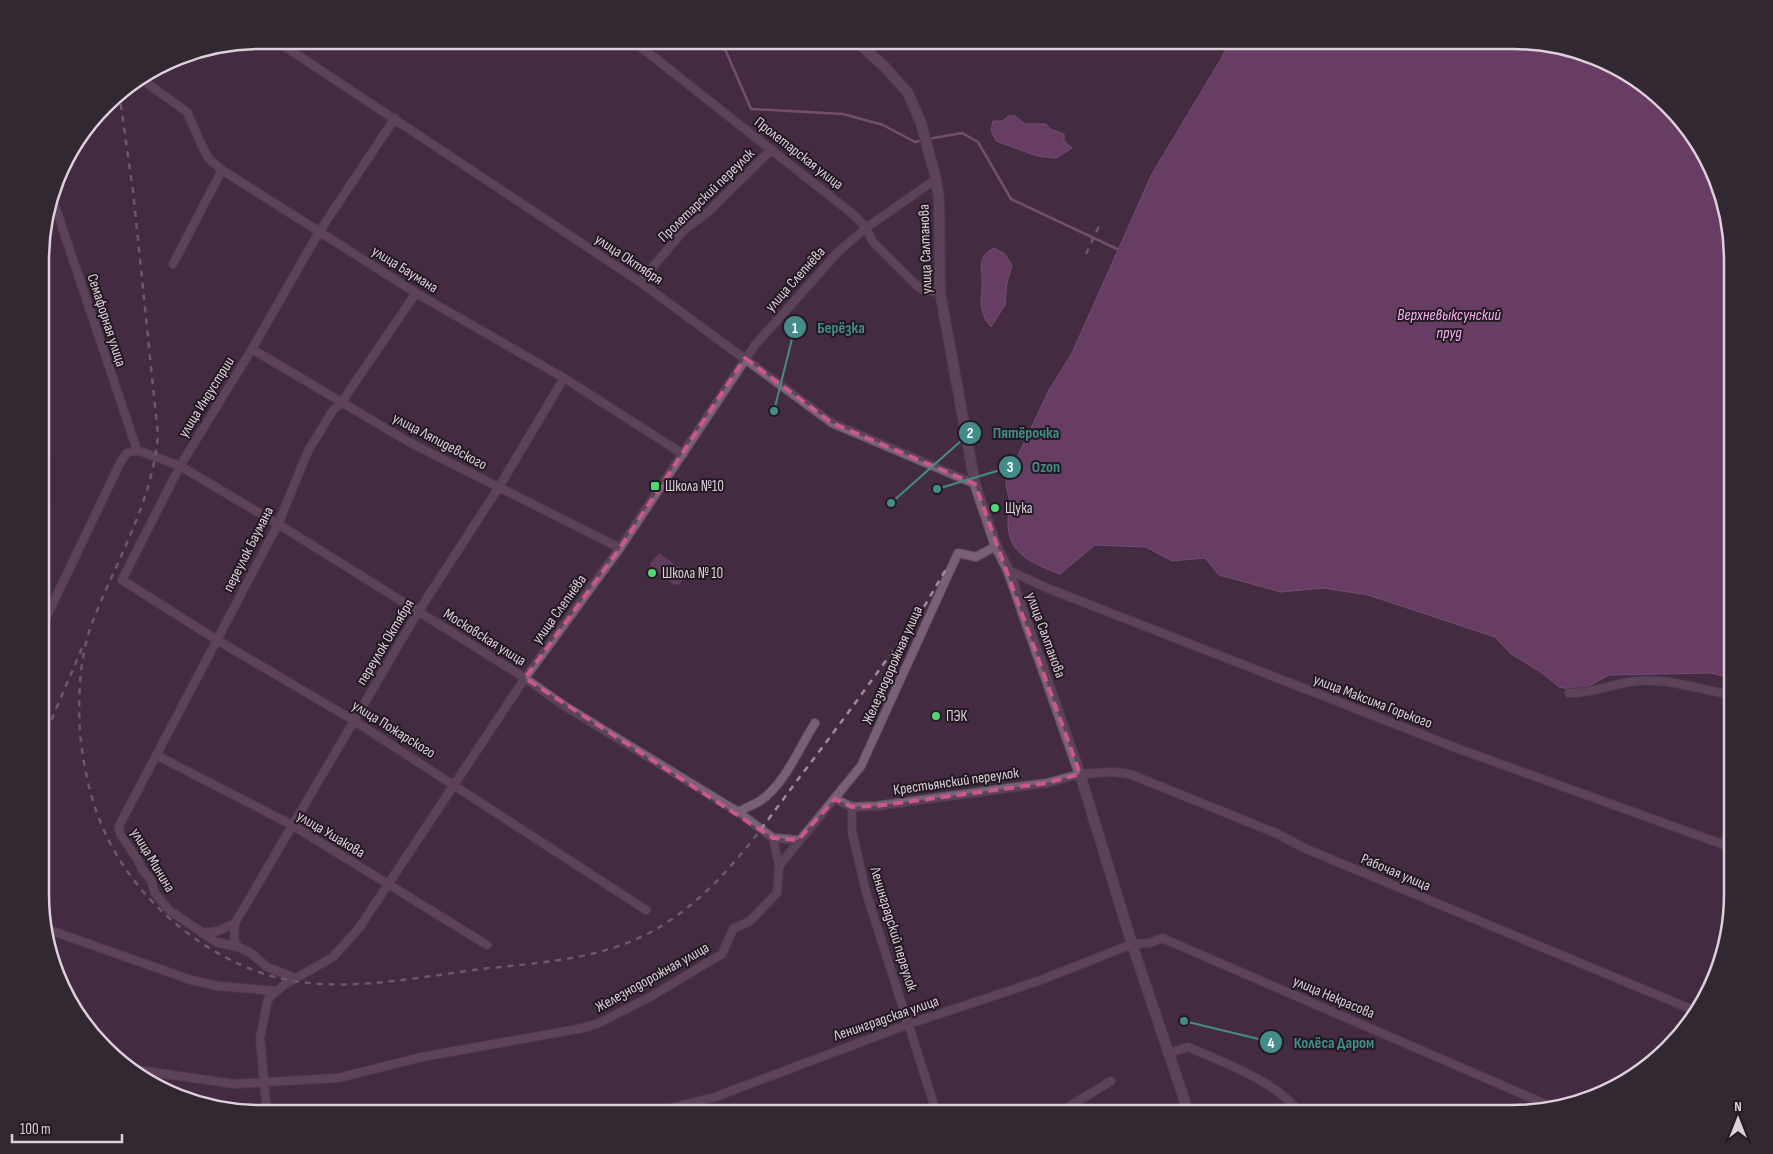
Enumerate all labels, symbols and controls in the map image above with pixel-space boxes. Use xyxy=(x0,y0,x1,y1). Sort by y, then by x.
street label: Пролетарская улица xyxy=(750,113,847,194)
street label: Пролетарский переулок xyxy=(654,144,759,246)
street label: улица Салтанова xyxy=(914,204,937,294)
street label: улица Октября xyxy=(591,230,667,289)
street label: улица Баумана xyxy=(368,242,442,297)
street label: улица Слепнёва xyxy=(761,243,830,316)
street label: Семафорная улица xyxy=(83,271,131,369)
water label: Верхневыксунский пруд xyxy=(1397,306,1501,343)
callout: Берёзка xyxy=(783,312,875,343)
text: 1 xyxy=(792,319,798,338)
text: Берёзка xyxy=(817,319,865,338)
street label: улица Индустрии xyxy=(174,353,239,441)
street label: улица Ляпидевского xyxy=(389,409,490,474)
callout: Пятёрочка xyxy=(958,417,1069,448)
text: 2 xyxy=(967,424,973,443)
text: Пятёрочка xyxy=(993,424,1059,443)
callout: Ozon xyxy=(997,451,1071,482)
text: 3 xyxy=(1007,458,1014,477)
text: Ozon xyxy=(1032,458,1060,477)
place label: Школа №10 xyxy=(665,477,724,496)
marker: Школа №10 xyxy=(649,480,661,492)
place label: Щука xyxy=(1005,499,1033,518)
marker: Щука xyxy=(989,502,1001,514)
street label: переулок Баумана xyxy=(219,503,278,595)
place label: Школа № 10 xyxy=(662,564,723,583)
marker: Школа № 10 xyxy=(646,567,658,579)
street label: улица Слепнёва xyxy=(528,571,591,648)
street label: улица Салтанова xyxy=(1021,590,1070,681)
street label: переулок Октября xyxy=(352,596,419,689)
street label: Железнодорожная улица xyxy=(858,603,927,727)
street label: Московская улица xyxy=(440,604,530,671)
street label: улица Максима Горького xyxy=(1311,670,1435,733)
street label: улица Пожарского xyxy=(348,696,439,763)
place label: ПЭК xyxy=(946,707,968,726)
marker: ПЭК xyxy=(930,710,942,722)
street label: Крестьянский переулок xyxy=(892,763,1020,800)
street label: улица Ушакова xyxy=(293,807,369,862)
street label: улица Минина xyxy=(126,825,179,896)
street label: Рабочая улица xyxy=(1358,849,1434,896)
street label: Ленинградский переулок xyxy=(865,864,922,994)
street label: Железнодорожная улица xyxy=(592,938,713,1017)
street label: улица Некрасова xyxy=(1290,972,1378,1023)
street label: Ленинградская улица xyxy=(830,992,941,1046)
callout: Колёса Даром xyxy=(1258,1027,1384,1058)
text: 4 xyxy=(1268,1034,1275,1053)
text: Колёса Даром xyxy=(1294,1034,1374,1053)
north arrow xyxy=(1713,1094,1763,1144)
text: N xyxy=(1734,1098,1742,1115)
scale bar xyxy=(12,1112,122,1144)
text: 100 m xyxy=(20,1120,51,1139)

